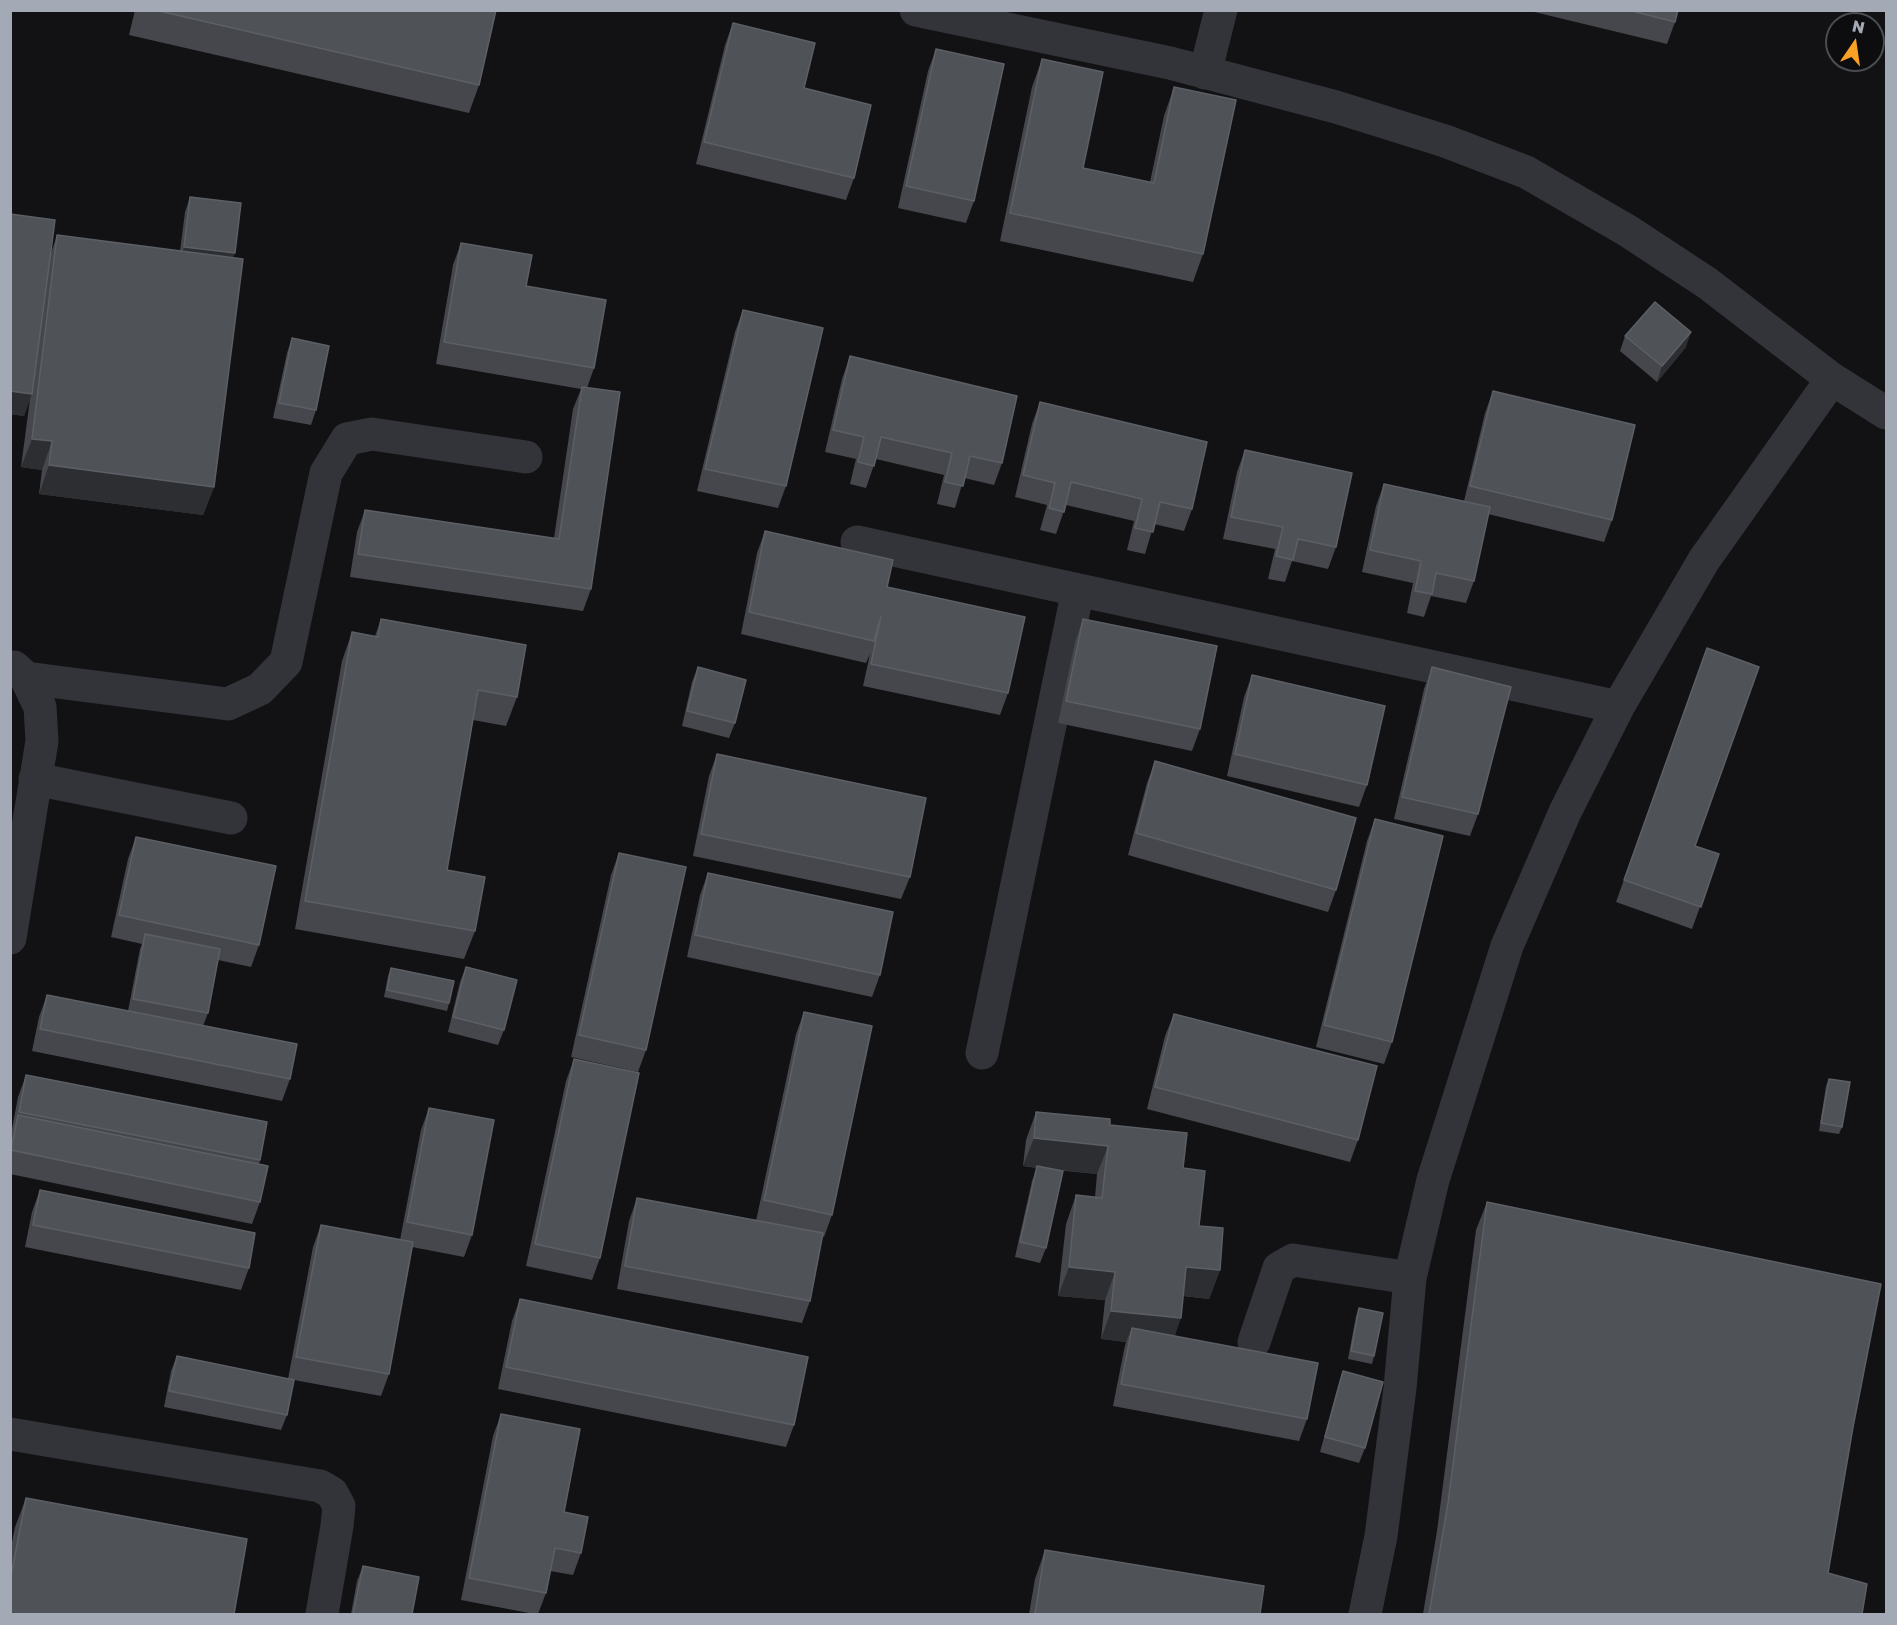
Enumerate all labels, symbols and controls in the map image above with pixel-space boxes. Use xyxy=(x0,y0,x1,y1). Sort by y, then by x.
north arrow xyxy=(1825,12,1885,72)
text: N xyxy=(1850,15,1867,38)

